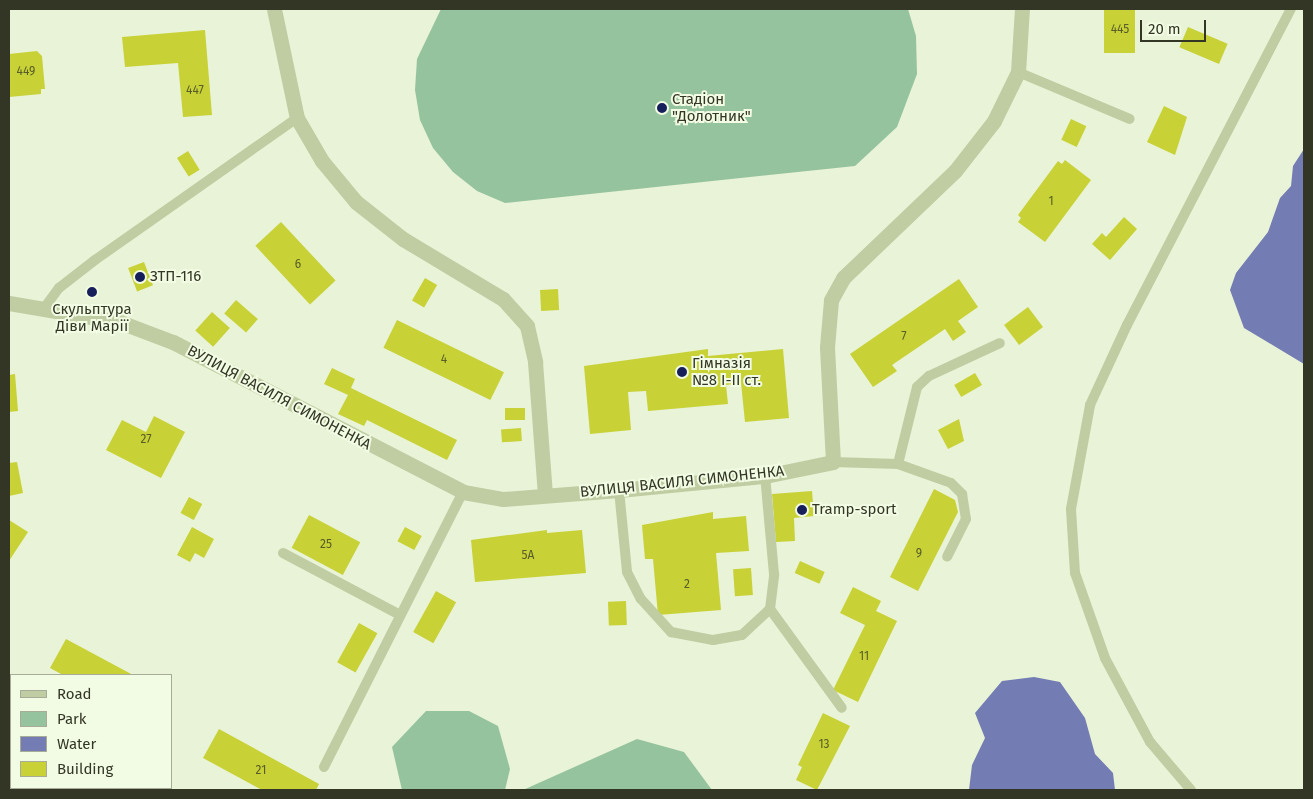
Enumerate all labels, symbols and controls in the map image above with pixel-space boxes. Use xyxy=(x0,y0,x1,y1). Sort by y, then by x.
scale bar xyxy=(1143,10,1209,42)
text: 20 m xyxy=(1148,20,1181,38)
house number: 445 xyxy=(1111,23,1129,37)
house number: 449 xyxy=(17,65,35,79)
house number: 447 xyxy=(186,84,204,98)
place label: Стадіон "Долотник" xyxy=(672,90,751,125)
marker: Стадіон "Долотник" xyxy=(656,102,668,114)
house number: 1 xyxy=(1048,195,1054,209)
house number: 6 xyxy=(295,258,301,272)
place label: ЗТП-116 xyxy=(150,268,201,286)
marker: ЗТП-116 xyxy=(134,271,146,283)
marker: Скульптура Діви Марії xyxy=(86,286,98,298)
place label: Скульптура Діви Марії xyxy=(52,300,132,335)
house number: 7 xyxy=(901,330,907,344)
street label: ВУЛИЦЯ ВАСИЛЯ СИМОНЕНКА xyxy=(184,342,374,454)
house number: 4 xyxy=(441,353,447,367)
place label: Гімназія №8 I-II ст. xyxy=(692,354,761,389)
marker: Гімназія №8 I-II ст. xyxy=(676,366,688,378)
house number: 27 xyxy=(140,433,152,447)
street label: ВУЛИЦЯ ВАСИЛЯ СИМОНЕНКА xyxy=(579,462,785,502)
place label: Tramp-sport xyxy=(812,501,896,519)
marker: Tramp-sport xyxy=(796,504,808,516)
house number: 25 xyxy=(320,538,332,552)
house number: 9 xyxy=(916,547,922,561)
house number: 5А xyxy=(522,549,534,563)
house number: 2 xyxy=(684,578,690,592)
house number: 11 xyxy=(859,650,869,664)
legend xyxy=(10,674,172,789)
text: Road xyxy=(57,685,92,703)
text: Park xyxy=(57,710,87,728)
text: Water xyxy=(57,735,96,753)
house number: 13 xyxy=(818,738,830,752)
text: Building xyxy=(57,760,113,778)
house number: 21 xyxy=(256,764,266,778)

